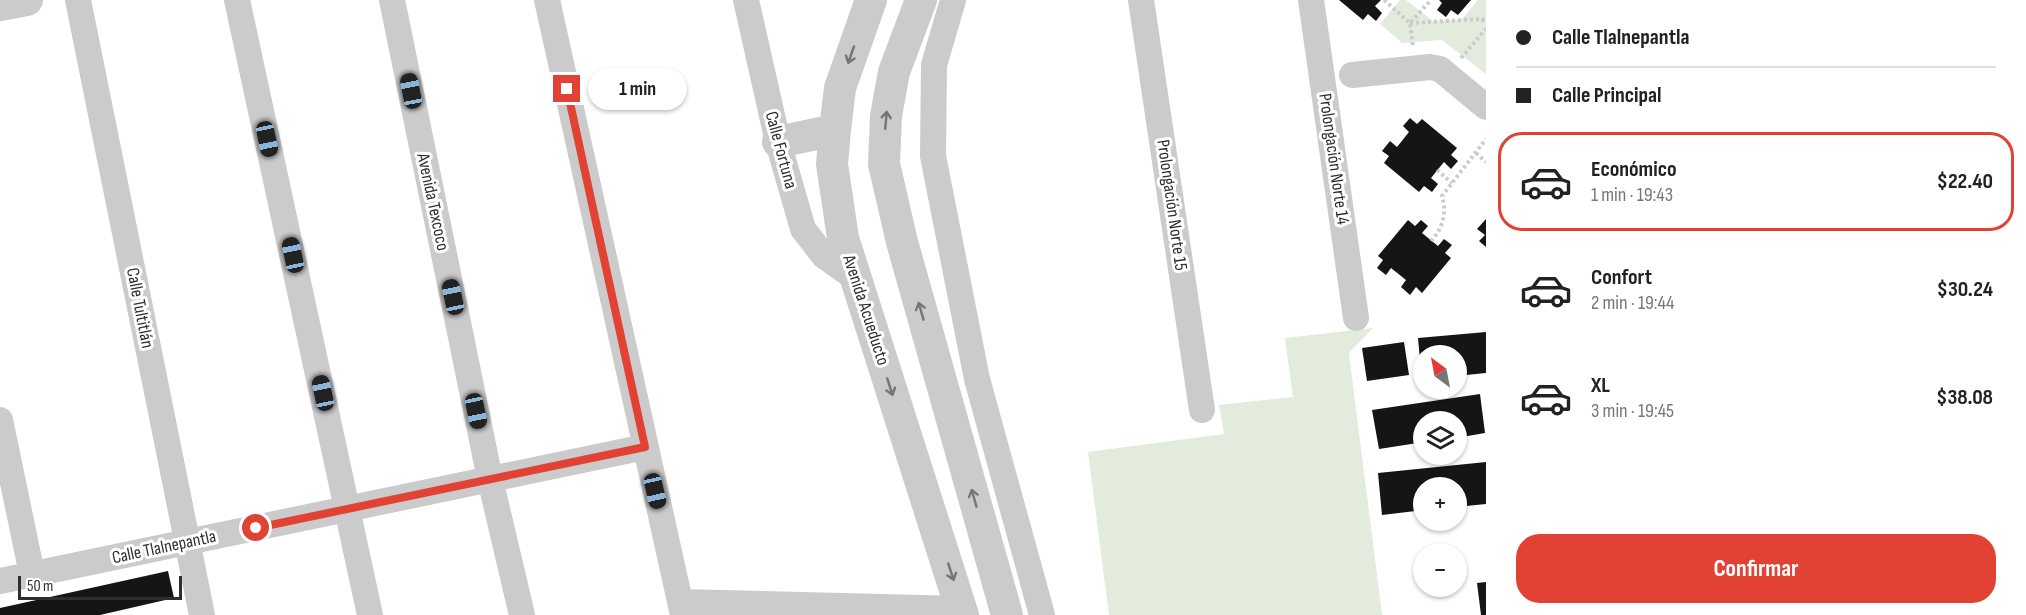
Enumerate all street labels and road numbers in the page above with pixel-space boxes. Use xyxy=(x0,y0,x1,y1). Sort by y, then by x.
street label: Prolongación Norte 14 xyxy=(1314,92,1354,226)
street label: Calle Fortuna xyxy=(761,109,801,191)
street label: Prolongación Norte 15 xyxy=(1152,138,1192,272)
street label: Avenida Texcoco xyxy=(412,151,454,252)
street label: Avenida Acueducto xyxy=(838,251,894,368)
street label: Calle Tultitlán xyxy=(122,266,158,350)
street label: Calle Tlalnepantla xyxy=(110,526,218,568)

